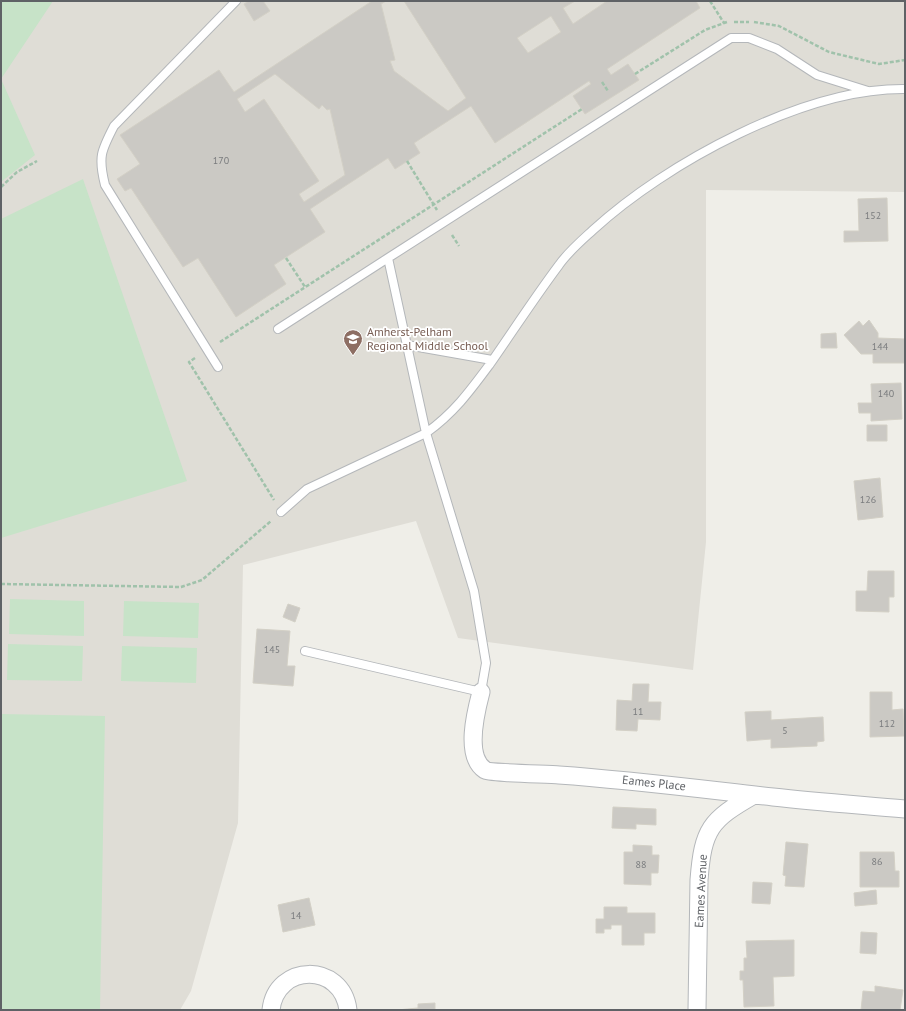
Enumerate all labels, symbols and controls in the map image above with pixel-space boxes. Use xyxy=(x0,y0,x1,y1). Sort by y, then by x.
house number: 170 xyxy=(213,154,230,167)
house number: 152 xyxy=(865,209,881,222)
place label: Amherst-Pelham Regional Middle School xyxy=(367,324,488,353)
school or university icon: Amherst-Pelham Regional Middle School xyxy=(342,328,364,356)
house number: 144 xyxy=(872,340,889,353)
house number: 140 xyxy=(878,387,895,400)
house number: 126 xyxy=(860,493,876,506)
house number: 145 xyxy=(264,643,280,656)
house number: 11 xyxy=(633,705,643,718)
house number: 112 xyxy=(879,717,895,730)
house number: 5 xyxy=(782,724,788,737)
street label: Eames Place xyxy=(621,772,687,793)
street label: Eames Avenue xyxy=(691,854,710,928)
house number: 86 xyxy=(872,855,882,868)
house number: 88 xyxy=(636,858,646,871)
house number: 14 xyxy=(291,909,302,922)

